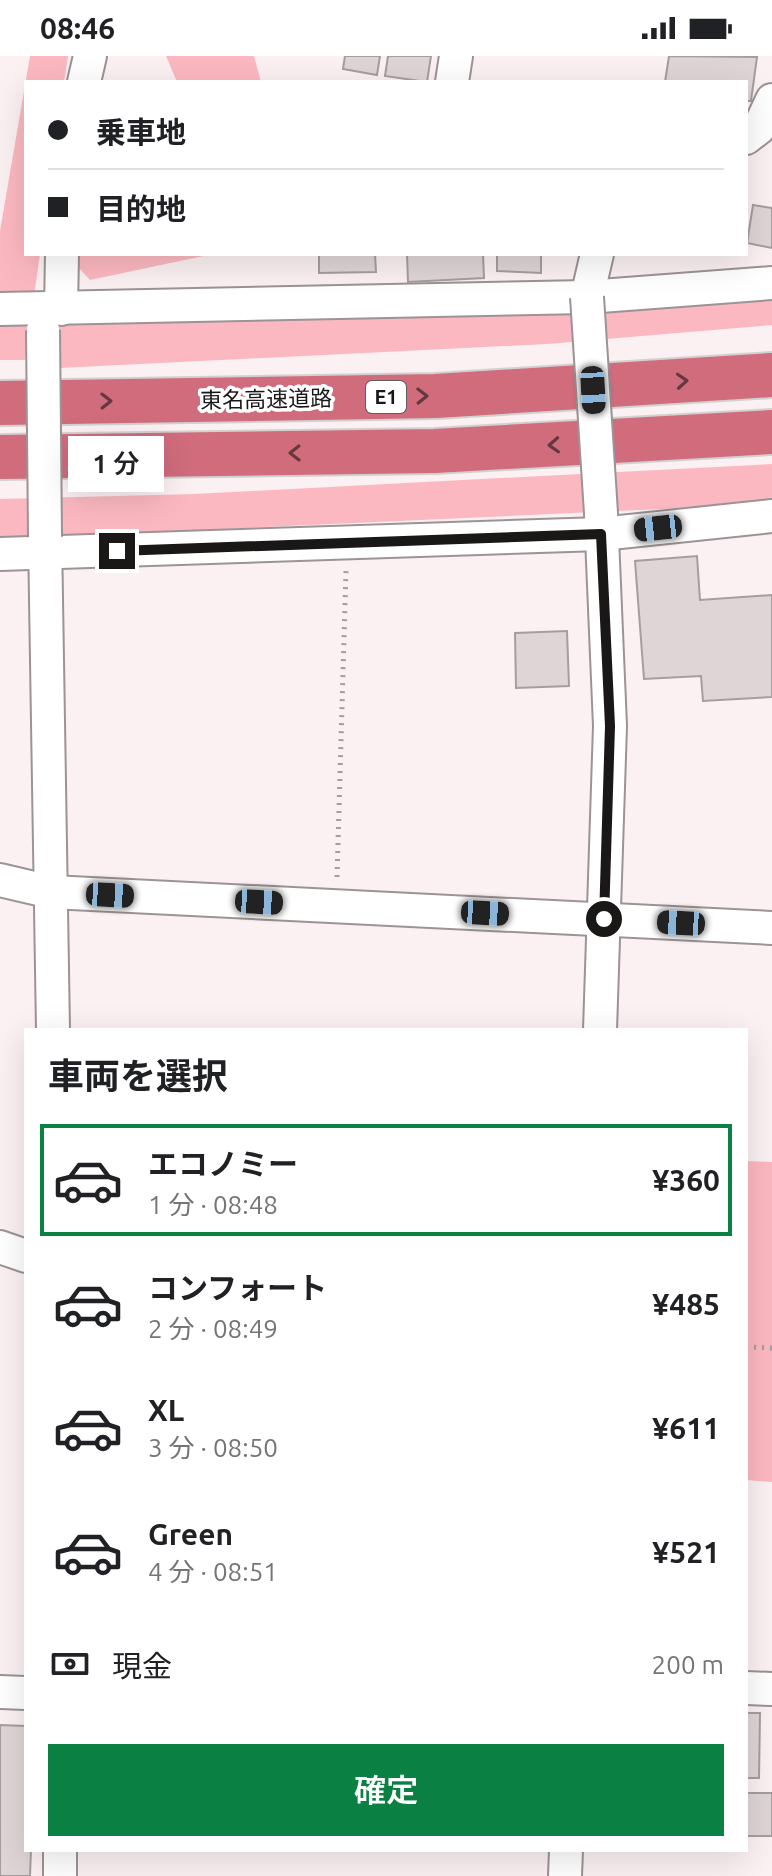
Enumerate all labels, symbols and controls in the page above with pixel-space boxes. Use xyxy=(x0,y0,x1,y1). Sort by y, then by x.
text: 08:46 xyxy=(40,11,115,45)
text: 乗車地 xyxy=(96,115,186,149)
text: 目的地 xyxy=(96,192,186,226)
car xyxy=(580,365,606,415)
one-way arrow xyxy=(675,373,688,390)
road number: E1 xyxy=(366,381,406,413)
street label: 東名高速道路 xyxy=(200,385,332,412)
one-way arrow xyxy=(416,387,429,405)
one-way arrow xyxy=(100,392,113,410)
callout: 1 分 xyxy=(69,435,165,491)
one-way arrow xyxy=(547,437,560,454)
one-way arrow xyxy=(288,444,301,462)
text: 1 分 xyxy=(93,449,139,478)
car xyxy=(633,514,683,542)
route end xyxy=(99,533,135,569)
car xyxy=(85,882,135,908)
car xyxy=(234,889,284,915)
car xyxy=(460,900,510,926)
route start xyxy=(586,901,622,937)
car xyxy=(656,910,706,936)
text: 車両を選択 xyxy=(48,1055,228,1096)
icon: car xyxy=(52,1144,124,1216)
text: エコノミー xyxy=(148,1147,298,1181)
text: ¥360 xyxy=(652,1163,720,1197)
text: 1 分 · 08:48 xyxy=(148,1190,278,1219)
icon: car xyxy=(52,1268,124,1340)
text: コンフォート xyxy=(148,1271,327,1305)
text: ¥485 xyxy=(652,1287,720,1321)
text: 2 分 · 08:49 xyxy=(148,1314,278,1343)
icon: car xyxy=(52,1392,124,1464)
text: XL xyxy=(148,1393,184,1427)
text: ¥611 xyxy=(652,1411,720,1445)
text: 3 分 · 08:50 xyxy=(148,1433,278,1462)
icon: car xyxy=(52,1516,124,1588)
text: Green xyxy=(148,1517,233,1551)
text: ¥521 xyxy=(652,1535,720,1569)
text: 4 分 · 08:51 xyxy=(148,1557,278,1586)
icon: cash xyxy=(48,1642,92,1686)
text: 現金 xyxy=(112,1649,172,1683)
text: 200 m xyxy=(652,1650,724,1679)
button: 確定 xyxy=(48,1744,724,1836)

